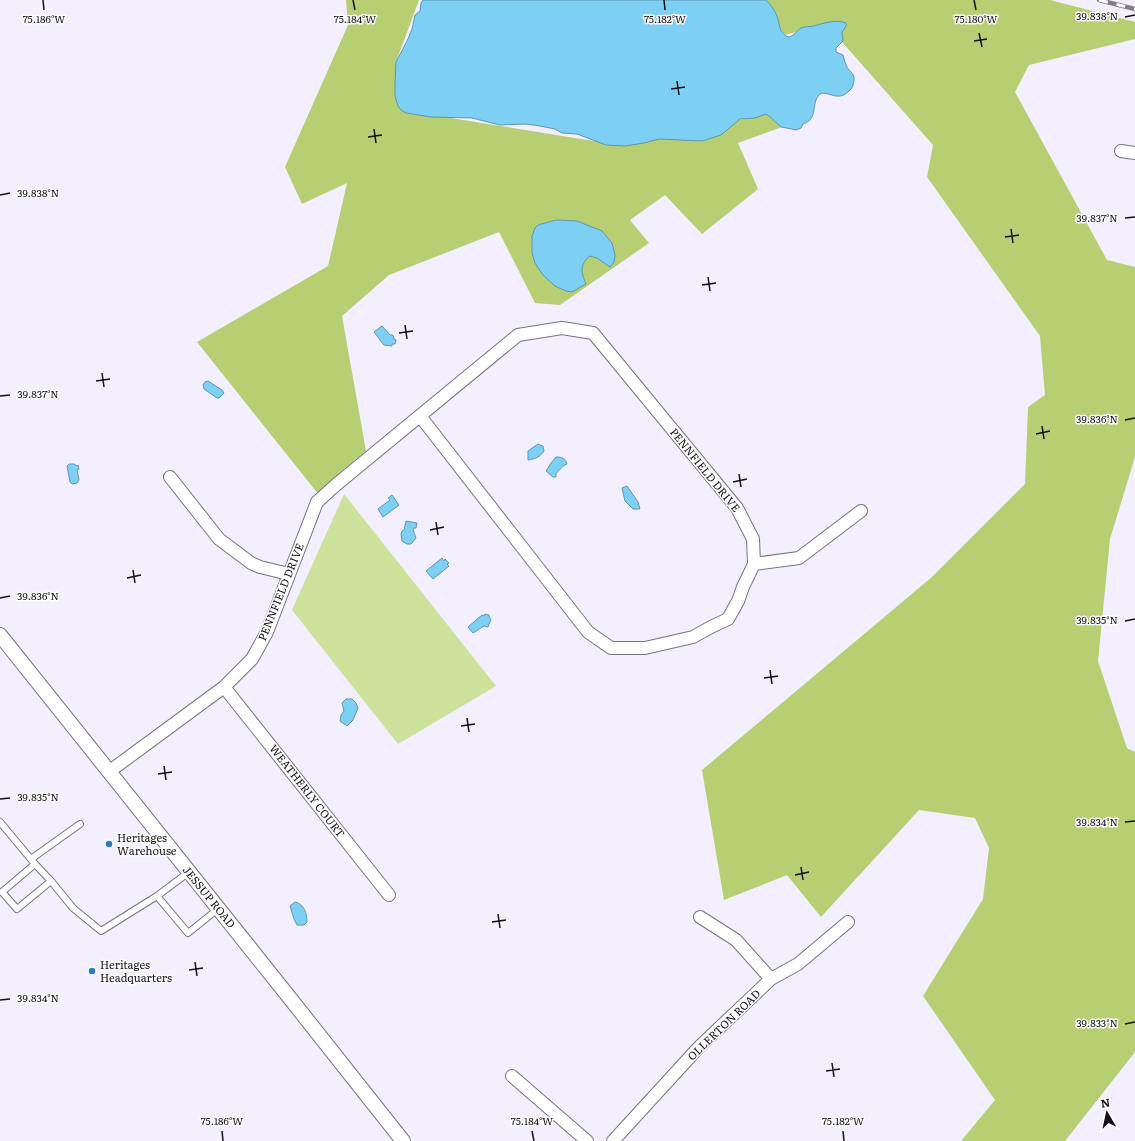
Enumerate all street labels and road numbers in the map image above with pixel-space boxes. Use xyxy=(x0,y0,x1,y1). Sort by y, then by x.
street label: PENNFIELD DRIVE xyxy=(667,424,745,515)
street label: PENNFIELD DRIVE xyxy=(253,540,307,643)
street label: WEATHERLY COURT xyxy=(266,740,349,840)
street label: JESSUP ROAD xyxy=(180,862,240,931)
street label: OLLERTON ROAD xyxy=(683,985,763,1063)

